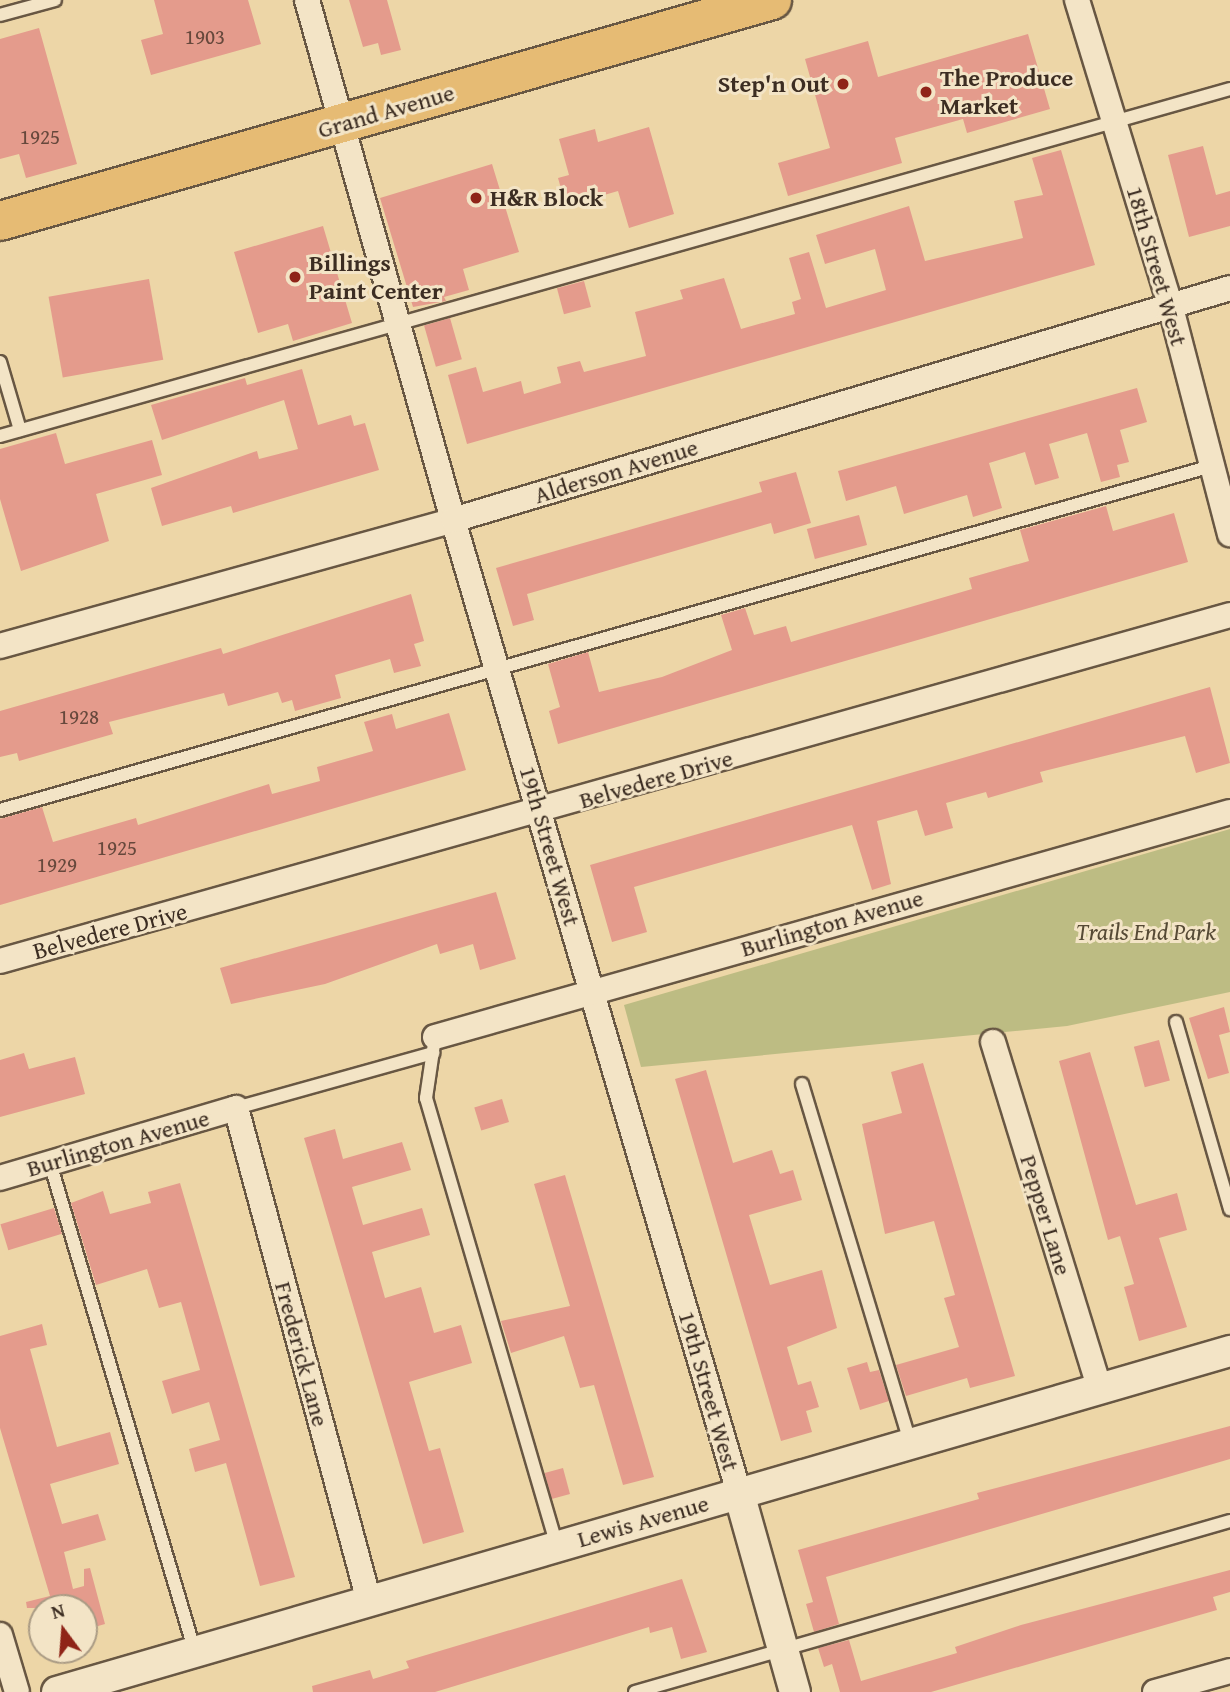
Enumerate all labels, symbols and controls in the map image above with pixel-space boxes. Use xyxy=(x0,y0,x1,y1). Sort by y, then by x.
house number: 1903 xyxy=(185,24,225,50)
place label: The Produce Market xyxy=(940,64,1073,120)
place label: Step'n Out xyxy=(718,70,829,98)
marker: Step'n Out xyxy=(835,76,851,92)
street label: Grand Avenue xyxy=(315,78,457,144)
marker: The Produce Market xyxy=(918,84,934,100)
house number: 1925 xyxy=(20,124,60,150)
street label: 18th Street West xyxy=(1120,183,1194,349)
place label: H&R Block xyxy=(490,184,603,212)
marker: H&R Block xyxy=(468,190,484,206)
place label: Billings Paint Center xyxy=(309,249,443,305)
marker: Billings Paint Center xyxy=(287,269,303,285)
street label: Alderson Avenue xyxy=(531,432,701,510)
house number: 1928 xyxy=(59,704,99,730)
street label: Belvedere Drive xyxy=(576,743,736,815)
street label: 19th Street West xyxy=(513,763,587,929)
house number: 1925 xyxy=(97,835,137,861)
house number: 1929 xyxy=(37,852,77,878)
street label: Burlington Avenue xyxy=(737,883,927,963)
street label: Belvedere Drive xyxy=(30,897,190,965)
park label: Trails End Park xyxy=(1076,918,1216,946)
street label: Burlington Avenue xyxy=(23,1103,213,1183)
street label: Pepper Lane xyxy=(1014,1151,1078,1279)
street label: Frederick Lane xyxy=(269,1278,335,1430)
street label: 19th Street West xyxy=(672,1308,746,1474)
street label: Lewis Avenue xyxy=(574,1489,712,1553)
north arrow xyxy=(28,1594,98,1664)
text: N xyxy=(48,1596,68,1626)

